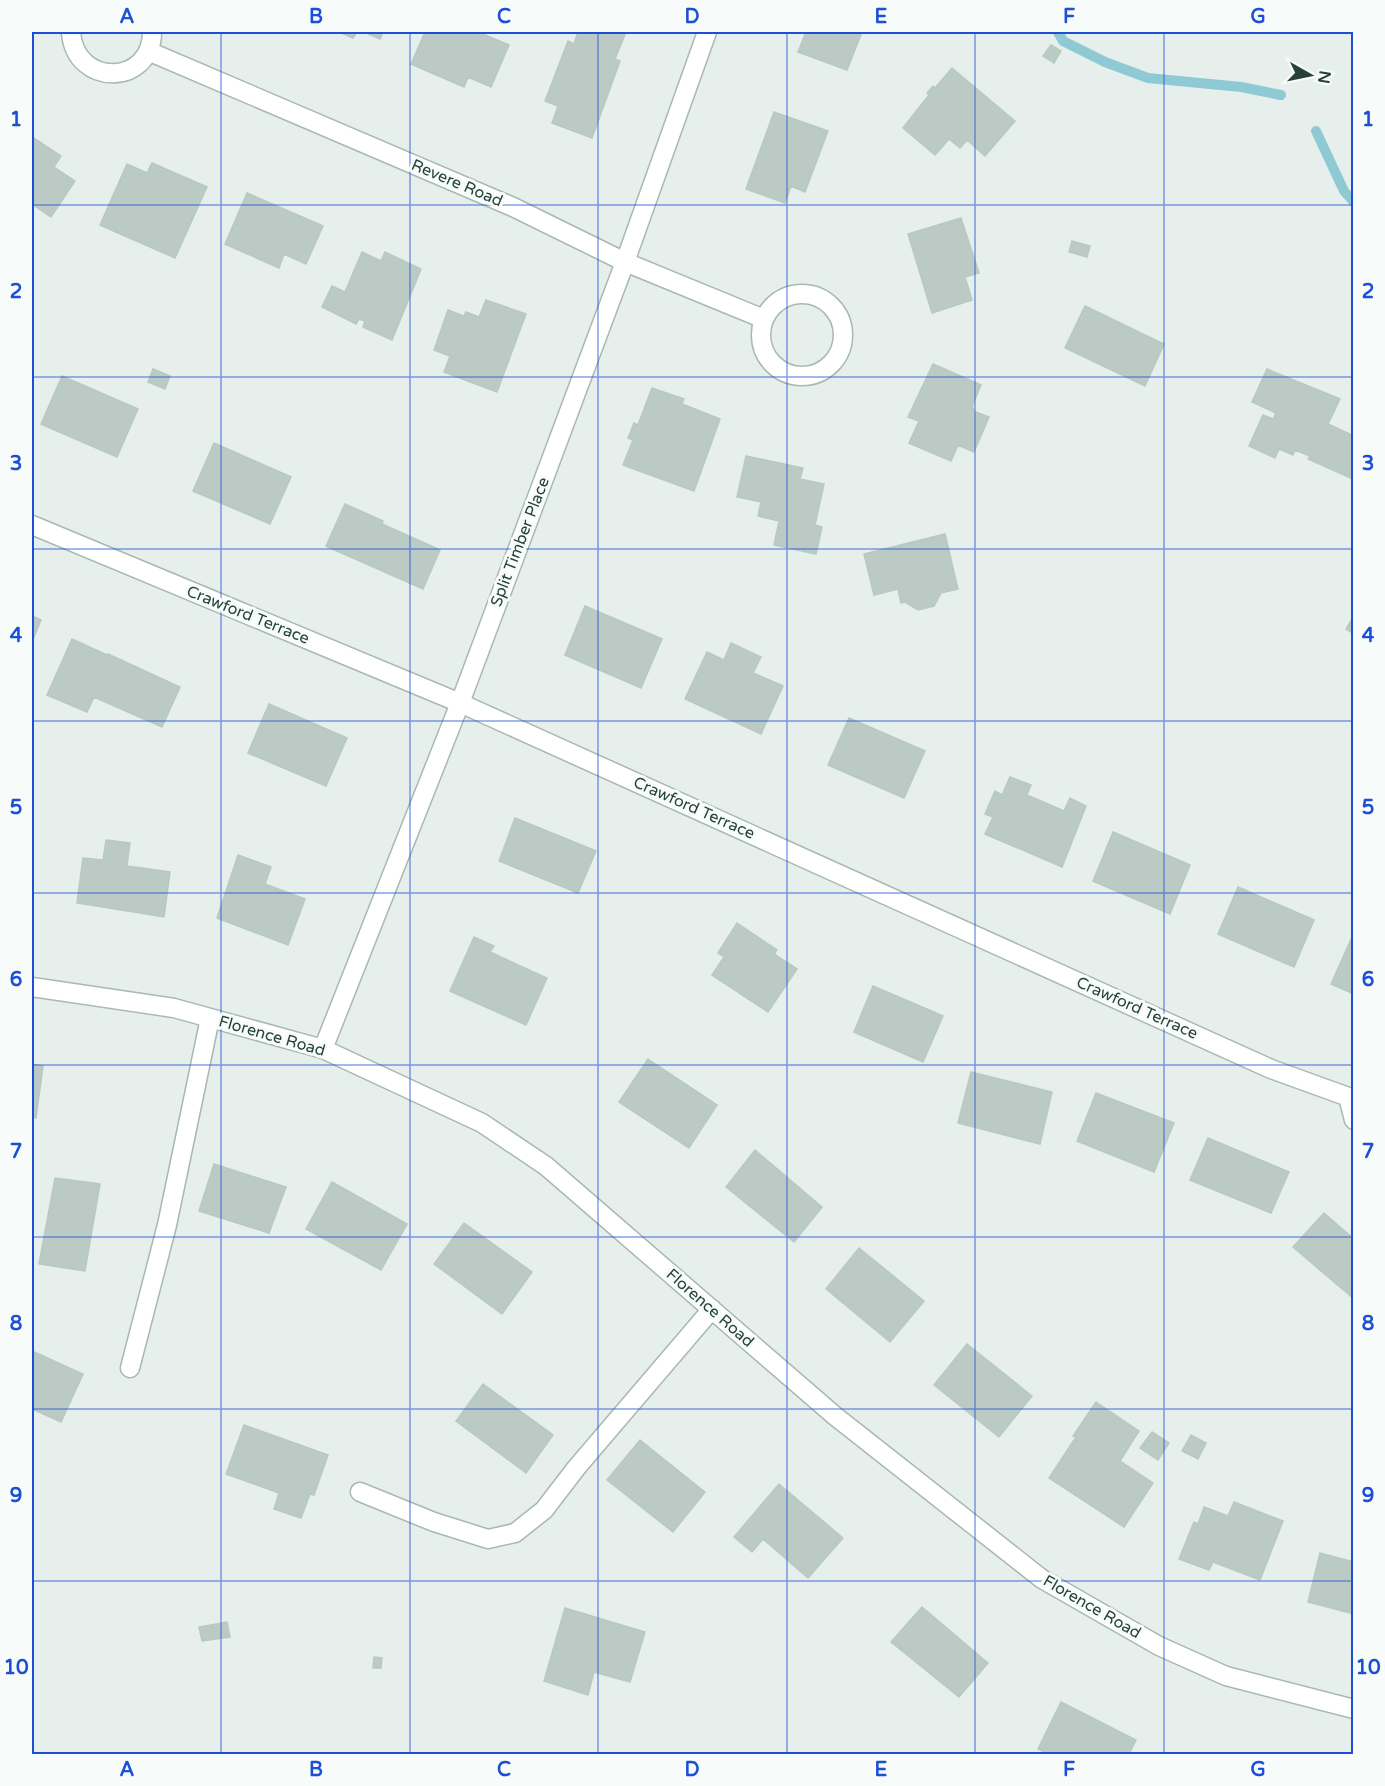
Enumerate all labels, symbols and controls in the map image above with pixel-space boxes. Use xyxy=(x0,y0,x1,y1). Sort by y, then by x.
text: A xyxy=(120,5,135,29)
text: B xyxy=(309,5,323,29)
text: C xyxy=(497,5,511,29)
text: D xyxy=(684,5,700,29)
text: E xyxy=(875,5,888,29)
text: F xyxy=(1063,5,1075,29)
text: G xyxy=(1250,5,1266,29)
north arrow xyxy=(1280,45,1340,105)
text: N xyxy=(1313,69,1335,85)
text: 1 xyxy=(10,108,22,132)
text: 1 xyxy=(1362,108,1374,132)
street label: Revere Road xyxy=(408,155,506,211)
text: 2 xyxy=(10,280,22,304)
text: 2 xyxy=(1362,280,1374,304)
text: 3 xyxy=(10,452,22,476)
text: 3 xyxy=(1362,452,1374,476)
street label: Split Timber Place xyxy=(486,475,554,609)
street label: Crawford Terrace xyxy=(184,581,312,649)
text: 4 xyxy=(10,624,23,648)
text: 4 xyxy=(1362,624,1375,648)
street label: Crawford Terrace xyxy=(630,772,758,844)
text: 5 xyxy=(10,796,22,820)
text: 5 xyxy=(1362,796,1374,820)
text: 6 xyxy=(10,968,22,992)
text: 6 xyxy=(1362,968,1374,992)
street label: Crawford Terrace xyxy=(1073,972,1201,1044)
street label: Florence Road xyxy=(216,1011,328,1061)
text: 7 xyxy=(10,1140,22,1164)
text: 7 xyxy=(1362,1140,1374,1164)
street label: Florence Road xyxy=(662,1264,758,1352)
text: 8 xyxy=(10,1312,22,1336)
text: 8 xyxy=(1362,1312,1374,1336)
text: 9 xyxy=(10,1484,22,1508)
text: 9 xyxy=(1362,1484,1374,1508)
street label: Florence Road xyxy=(1039,1571,1145,1643)
text: 10 xyxy=(3,1656,29,1680)
text: 10 xyxy=(1355,1656,1381,1680)
text: A xyxy=(120,1758,135,1782)
text: B xyxy=(309,1758,323,1782)
text: C xyxy=(497,1758,511,1782)
text: D xyxy=(684,1758,700,1782)
text: E xyxy=(875,1758,888,1782)
text: F xyxy=(1063,1758,1075,1782)
text: G xyxy=(1250,1758,1266,1782)

